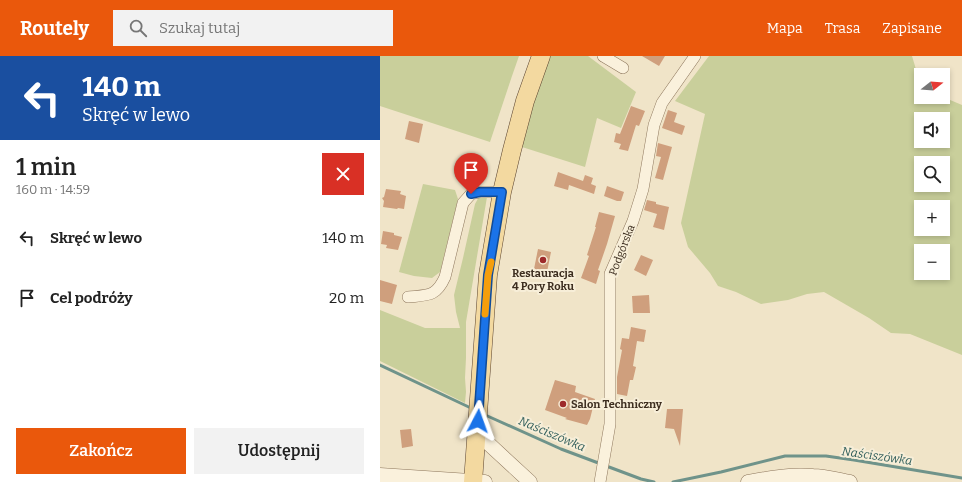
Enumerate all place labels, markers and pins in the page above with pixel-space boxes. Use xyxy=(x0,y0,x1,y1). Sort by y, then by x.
pin xyxy=(454,153,488,194)
marker: Restauracja 4 Pory Roku xyxy=(538,255,548,265)
place label: Restauracja 4 Pory Roku xyxy=(512,267,575,293)
place label: Salon Techniczny xyxy=(571,398,663,411)
marker: Salon Techniczny xyxy=(558,399,568,409)

